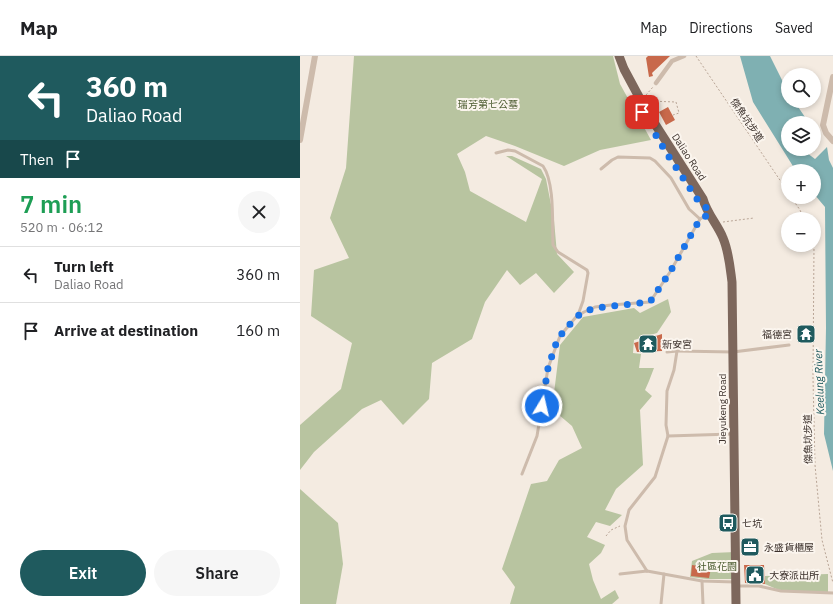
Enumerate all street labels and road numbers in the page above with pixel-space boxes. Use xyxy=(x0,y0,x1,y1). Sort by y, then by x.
street label: 傑魚坑步道 xyxy=(728,96,766,144)
street label: Daliao Road xyxy=(669,131,709,183)
street label: Jieyukeng Road xyxy=(716,374,729,444)
street label: 傑魚坑步道 xyxy=(801,414,815,464)

